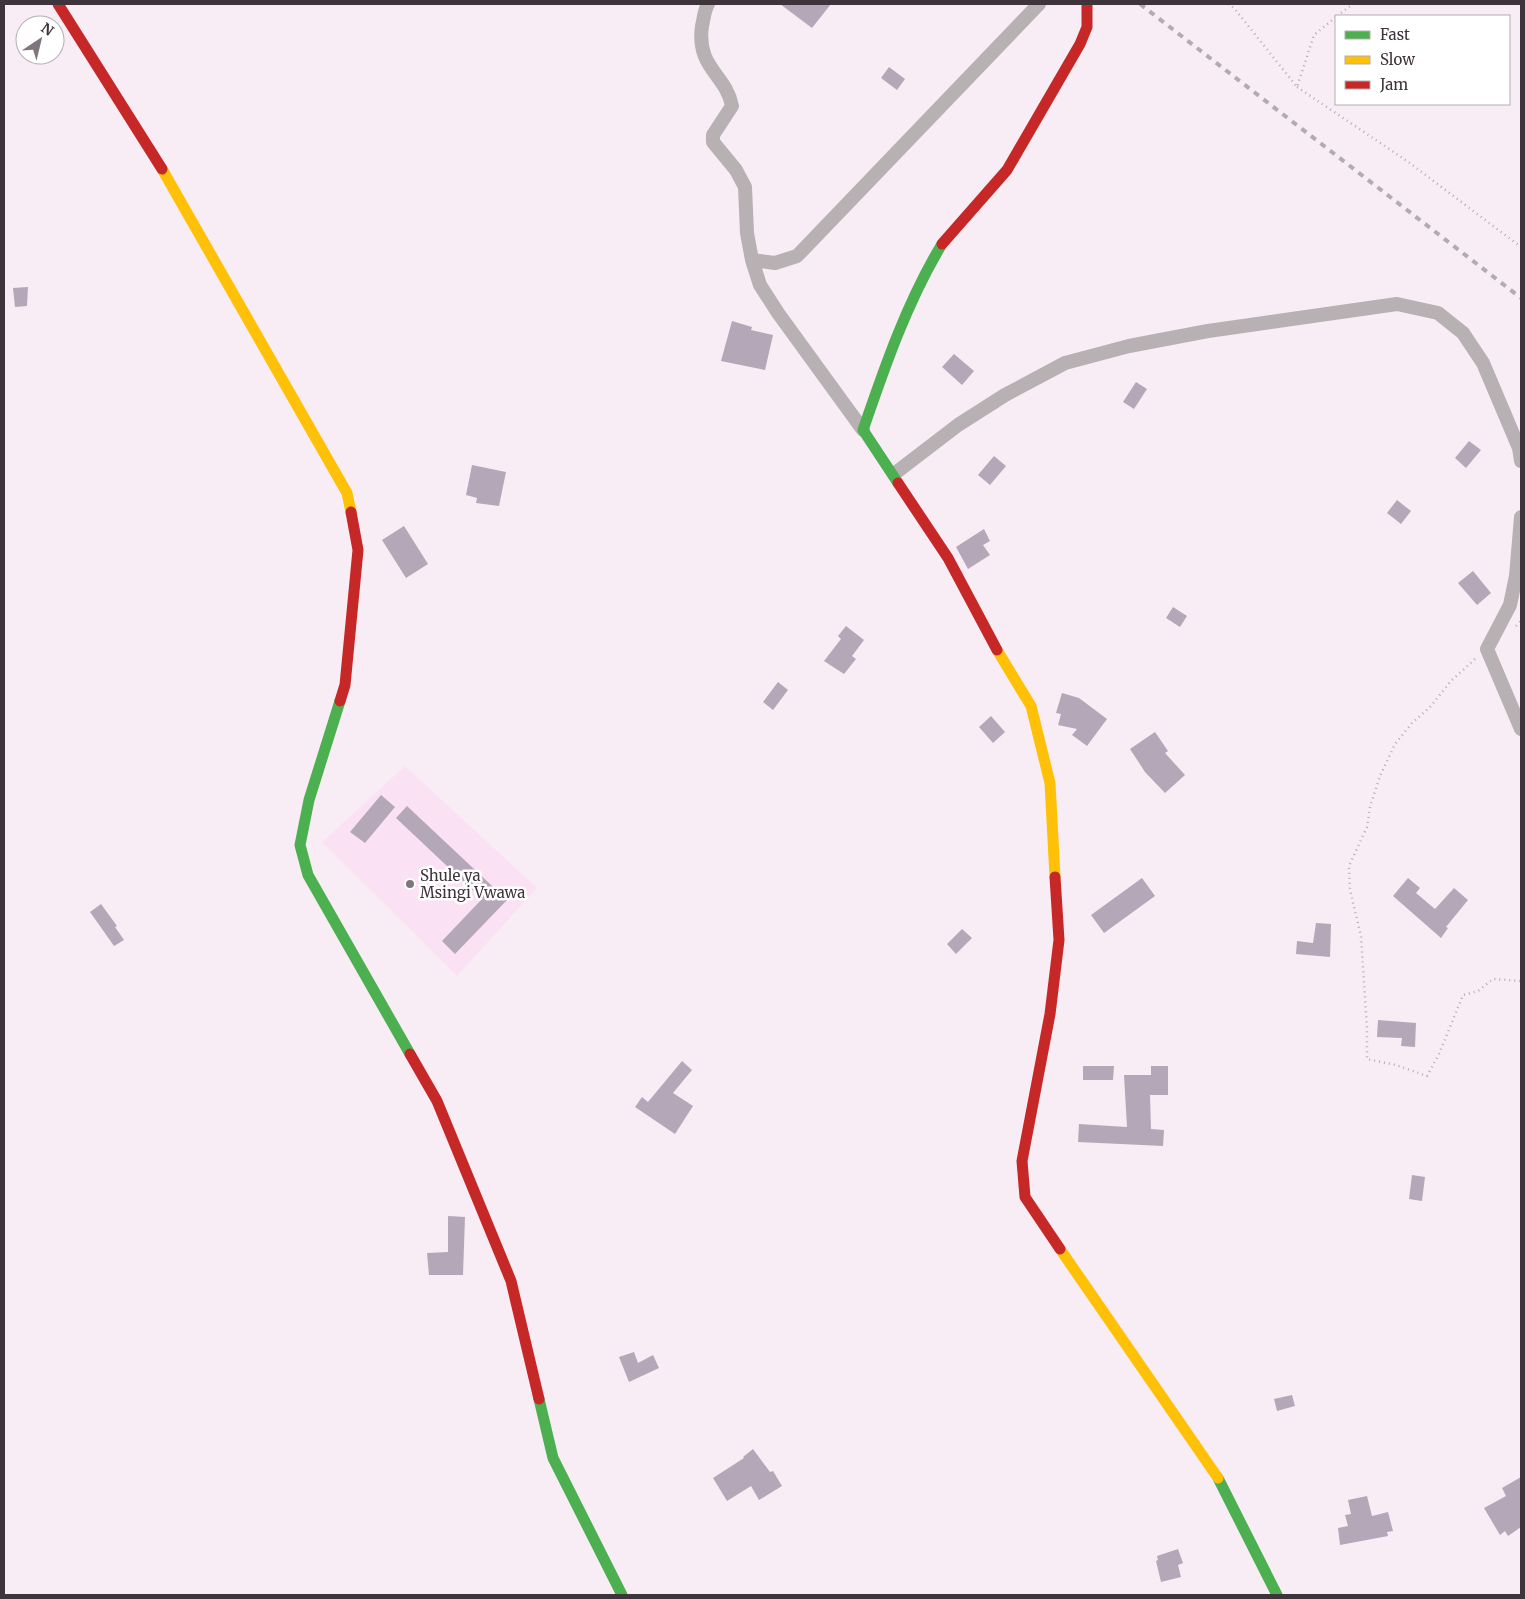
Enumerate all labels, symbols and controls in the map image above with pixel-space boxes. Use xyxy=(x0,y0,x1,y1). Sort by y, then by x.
north arrow xyxy=(15,15,65,65)
legend xyxy=(1335,15,1510,105)
text: N xyxy=(38,19,57,40)
text: Fast xyxy=(1380,25,1410,44)
text: Slow xyxy=(1380,50,1415,69)
text: Jam xyxy=(1379,75,1408,94)
place label: Shule ya Msingi Vwawa xyxy=(420,866,525,902)
marker: Shule ya Msingi Vwawa xyxy=(404,878,416,890)

